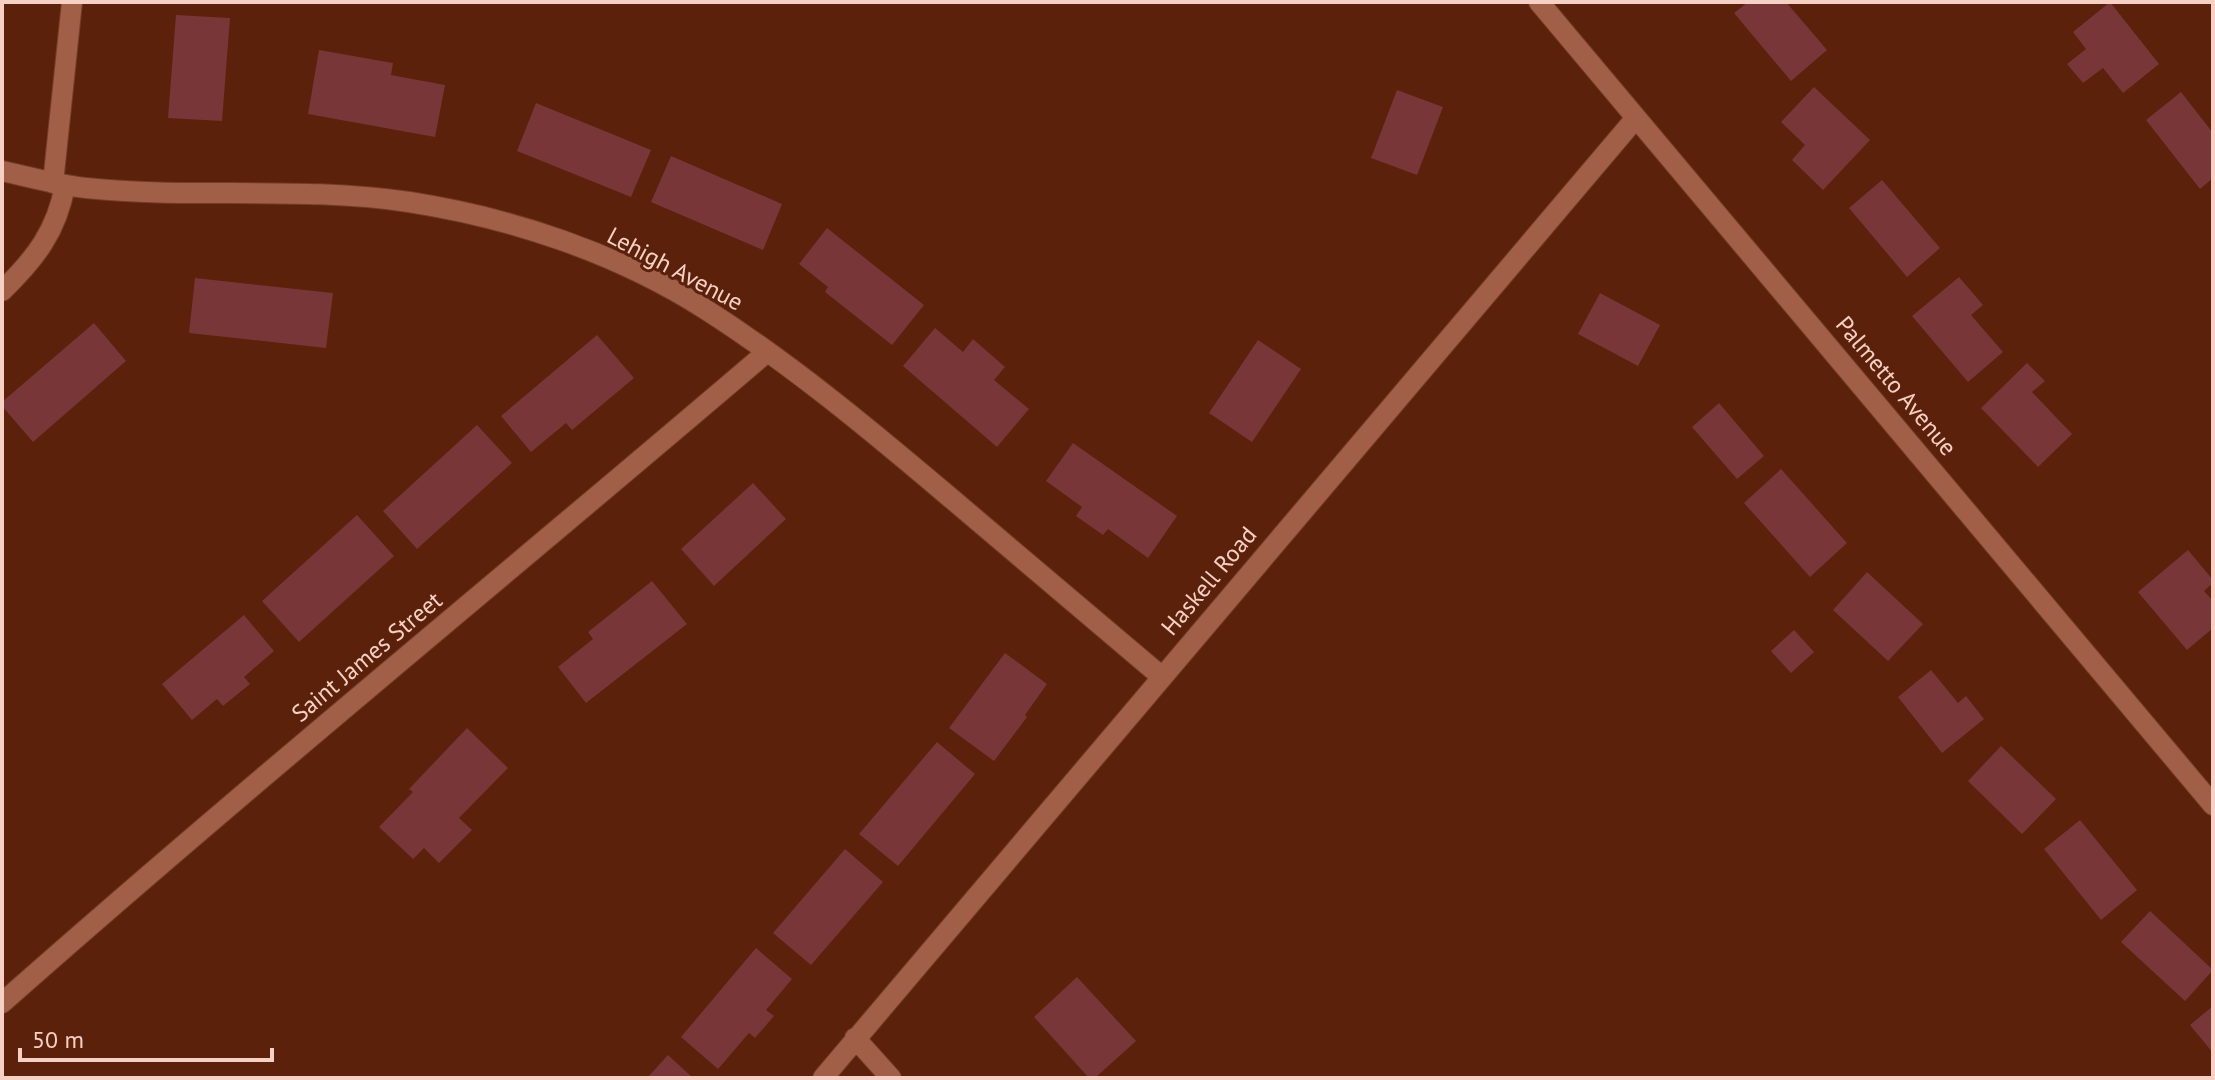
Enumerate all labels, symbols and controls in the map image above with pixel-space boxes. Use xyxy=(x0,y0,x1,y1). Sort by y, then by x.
street label: Lehigh Avenue xyxy=(602,220,748,317)
street label: Palmetto Avenue xyxy=(1829,310,1964,462)
street label: Haskell Road xyxy=(1154,520,1263,641)
street label: Saint James Street xyxy=(285,585,448,729)
scale bar xyxy=(20,1012,272,1062)
text: 50 m xyxy=(32,1024,84,1055)

